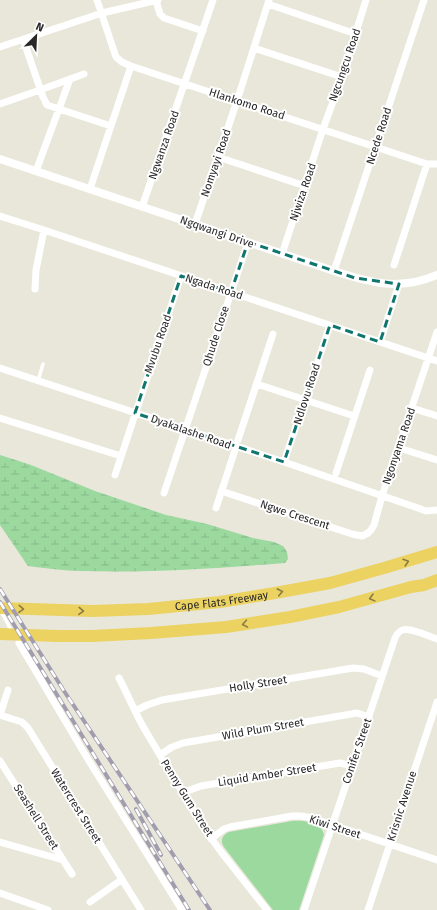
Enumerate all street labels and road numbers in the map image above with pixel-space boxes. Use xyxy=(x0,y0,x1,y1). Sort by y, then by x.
street label: Ngcungcu Road xyxy=(326,27,364,103)
street label: Hlankomo Road xyxy=(207,86,287,122)
street label: Ncede Road xyxy=(364,106,394,166)
street label: Ngwanza Road xyxy=(146,109,182,181)
street label: Nomyayi Road xyxy=(198,127,234,199)
street label: Njwiza Road xyxy=(287,161,319,223)
street label: Ngqwangi Drive xyxy=(178,213,256,251)
street label: Ngada Road xyxy=(184,272,244,302)
street label: Qhude Close xyxy=(200,304,232,368)
street label: Mvubu Road xyxy=(142,313,174,375)
street label: Ndlovu Road xyxy=(291,362,323,426)
street label: Ngonyama Road xyxy=(380,406,418,486)
street label: Dyakalashe Road xyxy=(149,412,233,452)
street label: Ngwe Crescent xyxy=(259,498,332,532)
street label: Cape Flats Freeway xyxy=(174,588,270,613)
street label: Holly Street xyxy=(228,673,288,695)
street label: Wild Plum Street xyxy=(221,715,305,743)
street label: Conifer Street xyxy=(340,716,374,786)
street label: Penny Gum Street xyxy=(158,757,216,839)
street label: Liquid Amber Street xyxy=(217,761,317,789)
street label: Watercrest Street xyxy=(48,766,104,846)
street label: Krisnic Avenue xyxy=(385,769,419,843)
street label: Seashell Street xyxy=(11,782,61,852)
street label: Kiwi Street xyxy=(308,813,362,841)

